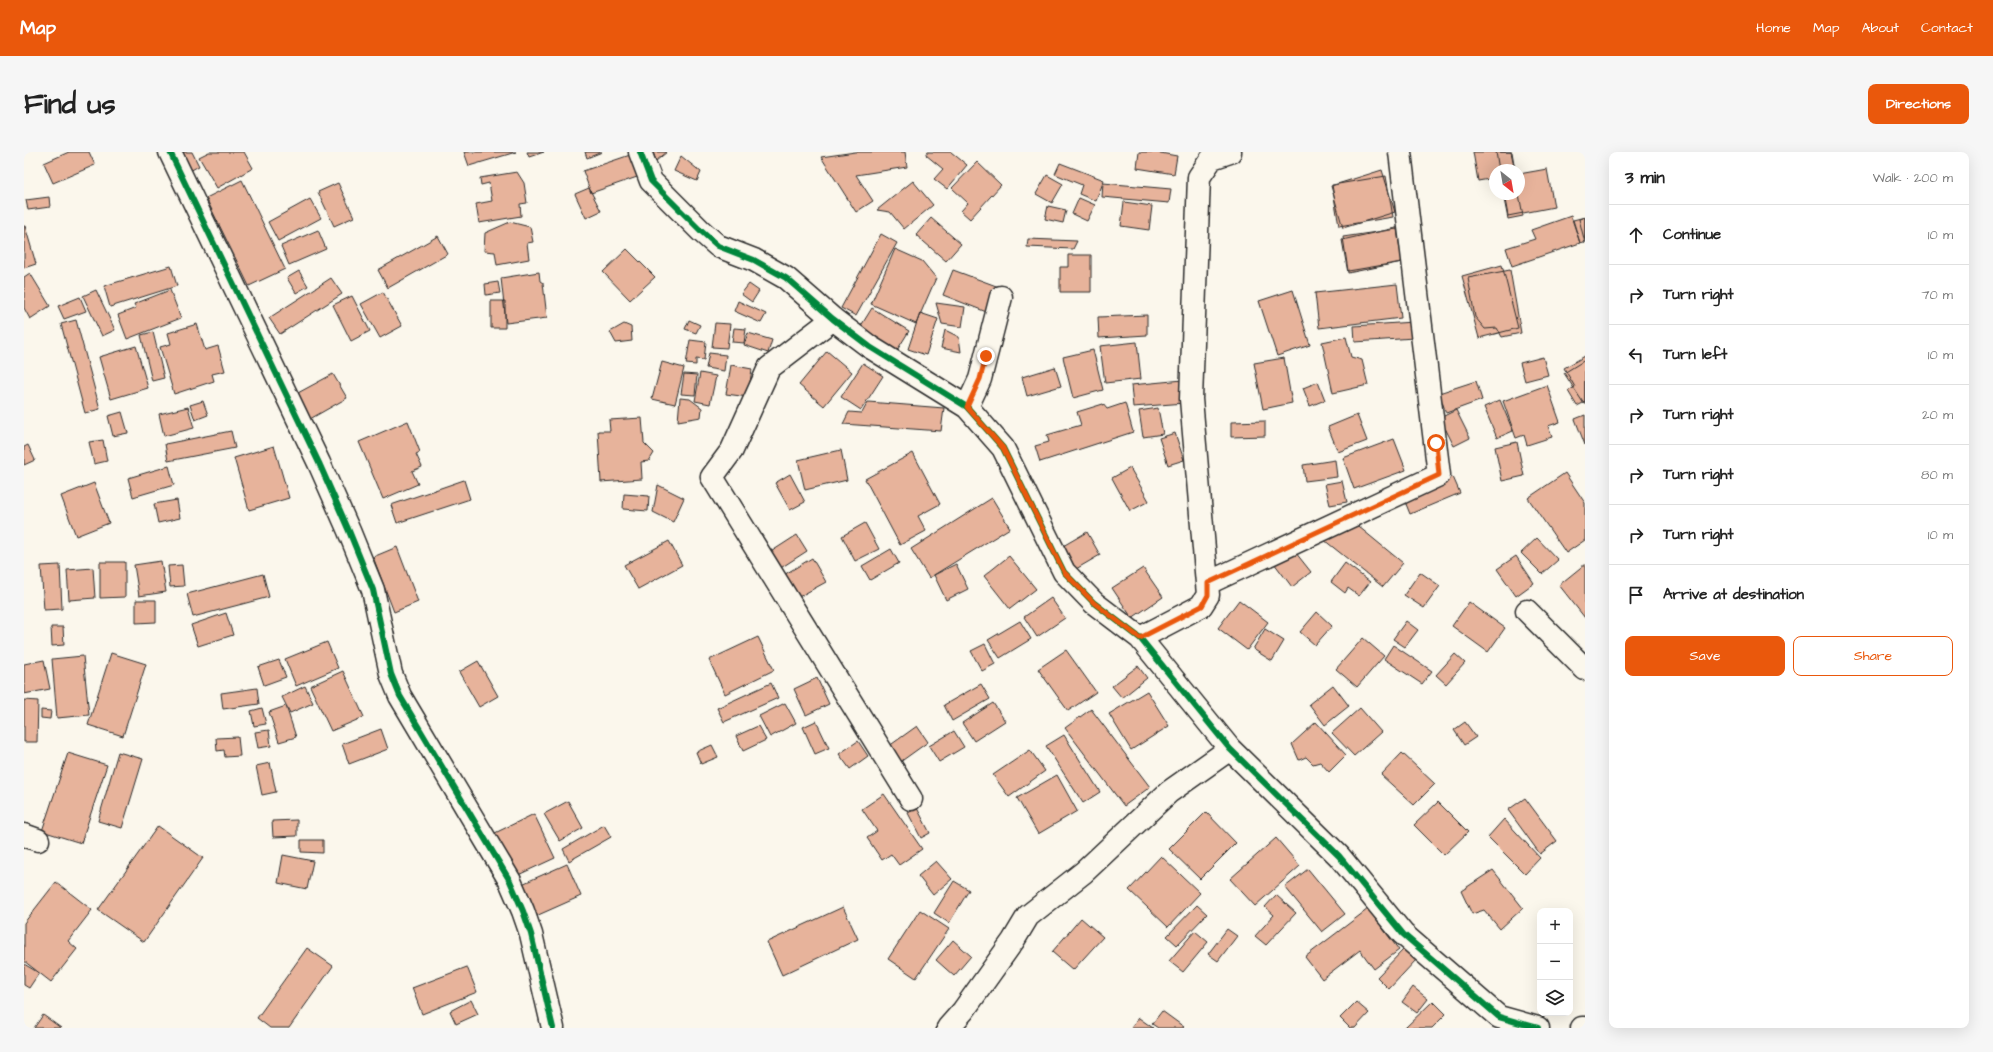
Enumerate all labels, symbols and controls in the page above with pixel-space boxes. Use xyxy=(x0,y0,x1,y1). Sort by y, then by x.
text: Map xyxy=(20,15,56,42)
text: Home xyxy=(1756,18,1791,38)
text: Map xyxy=(1813,18,1839,38)
text: About xyxy=(1861,18,1899,38)
text: Contact xyxy=(1921,18,1973,38)
button: Directions xyxy=(1868,84,1969,124)
text: Find us xyxy=(24,85,115,124)
north arrow xyxy=(1489,164,1525,200)
text: 3 min xyxy=(1625,166,1665,190)
text: Walk · 200 m xyxy=(1873,169,1953,187)
icon: ahead xyxy=(1625,224,1647,246)
text: Continue xyxy=(1663,224,1721,245)
text: 10 m xyxy=(1928,226,1953,244)
icon: right xyxy=(1625,284,1647,306)
text: Turn right xyxy=(1663,284,1734,305)
text: 70 m xyxy=(1921,286,1953,304)
icon: left xyxy=(1625,344,1647,366)
text: Turn left xyxy=(1663,344,1727,365)
text: 10 m xyxy=(1928,346,1953,364)
route end xyxy=(977,347,995,365)
icon: right xyxy=(1625,404,1647,426)
text: Turn right xyxy=(1663,404,1734,425)
text: 20 m xyxy=(1922,406,1953,424)
route start xyxy=(1427,434,1445,452)
icon: right xyxy=(1625,464,1647,486)
text: Turn right xyxy=(1663,464,1734,485)
text: 80 m xyxy=(1921,466,1953,484)
icon: right xyxy=(1625,524,1647,546)
text: Turn right xyxy=(1663,524,1734,545)
text: 10 m xyxy=(1928,526,1953,544)
icon: arrive xyxy=(1625,584,1647,606)
text: Arrive at destination xyxy=(1663,584,1804,605)
button: Save xyxy=(1625,636,1785,676)
button: Share xyxy=(1793,636,1953,676)
map controls xyxy=(1537,908,1573,1016)
button: + xyxy=(1537,908,1573,944)
button: − xyxy=(1537,944,1573,980)
button: layers xyxy=(1537,980,1573,1016)

